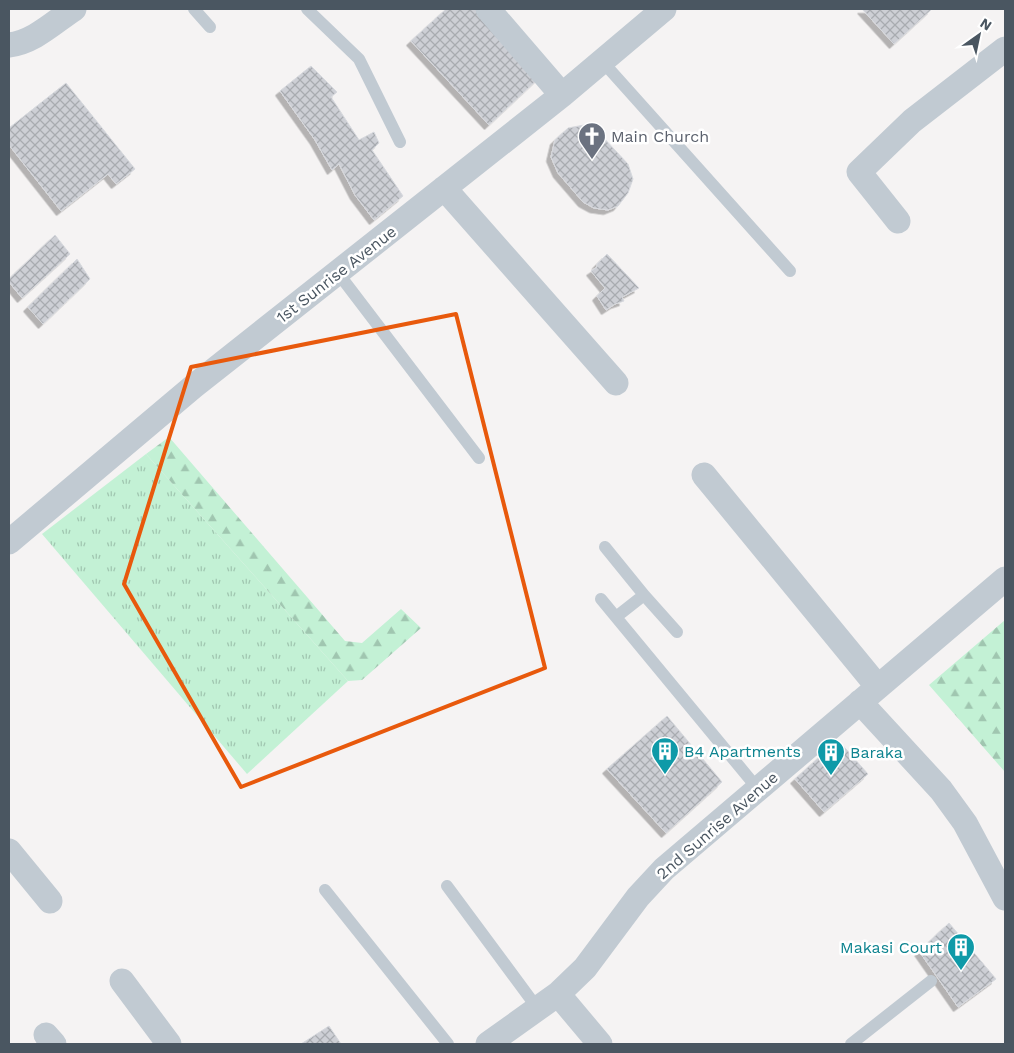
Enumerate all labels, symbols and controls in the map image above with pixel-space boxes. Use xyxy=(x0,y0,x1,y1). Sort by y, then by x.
north arrow xyxy=(954,10,1004,60)
text: N xyxy=(977,15,995,34)
church icon: Main Church xyxy=(577,121,607,160)
place label: Main Church xyxy=(611,127,709,146)
street label: 1st Sunrise Avenue xyxy=(273,222,400,327)
building icon: B4 Apartments xyxy=(650,736,680,775)
building icon: Baraka xyxy=(816,737,846,776)
place label: B4 Apartments xyxy=(684,742,801,761)
place label: Baraka xyxy=(850,743,903,762)
street label: 2nd Sunrise Avenue xyxy=(653,768,782,883)
building icon: Makasi Court xyxy=(946,932,976,971)
place label: Makasi Court xyxy=(840,938,942,957)

